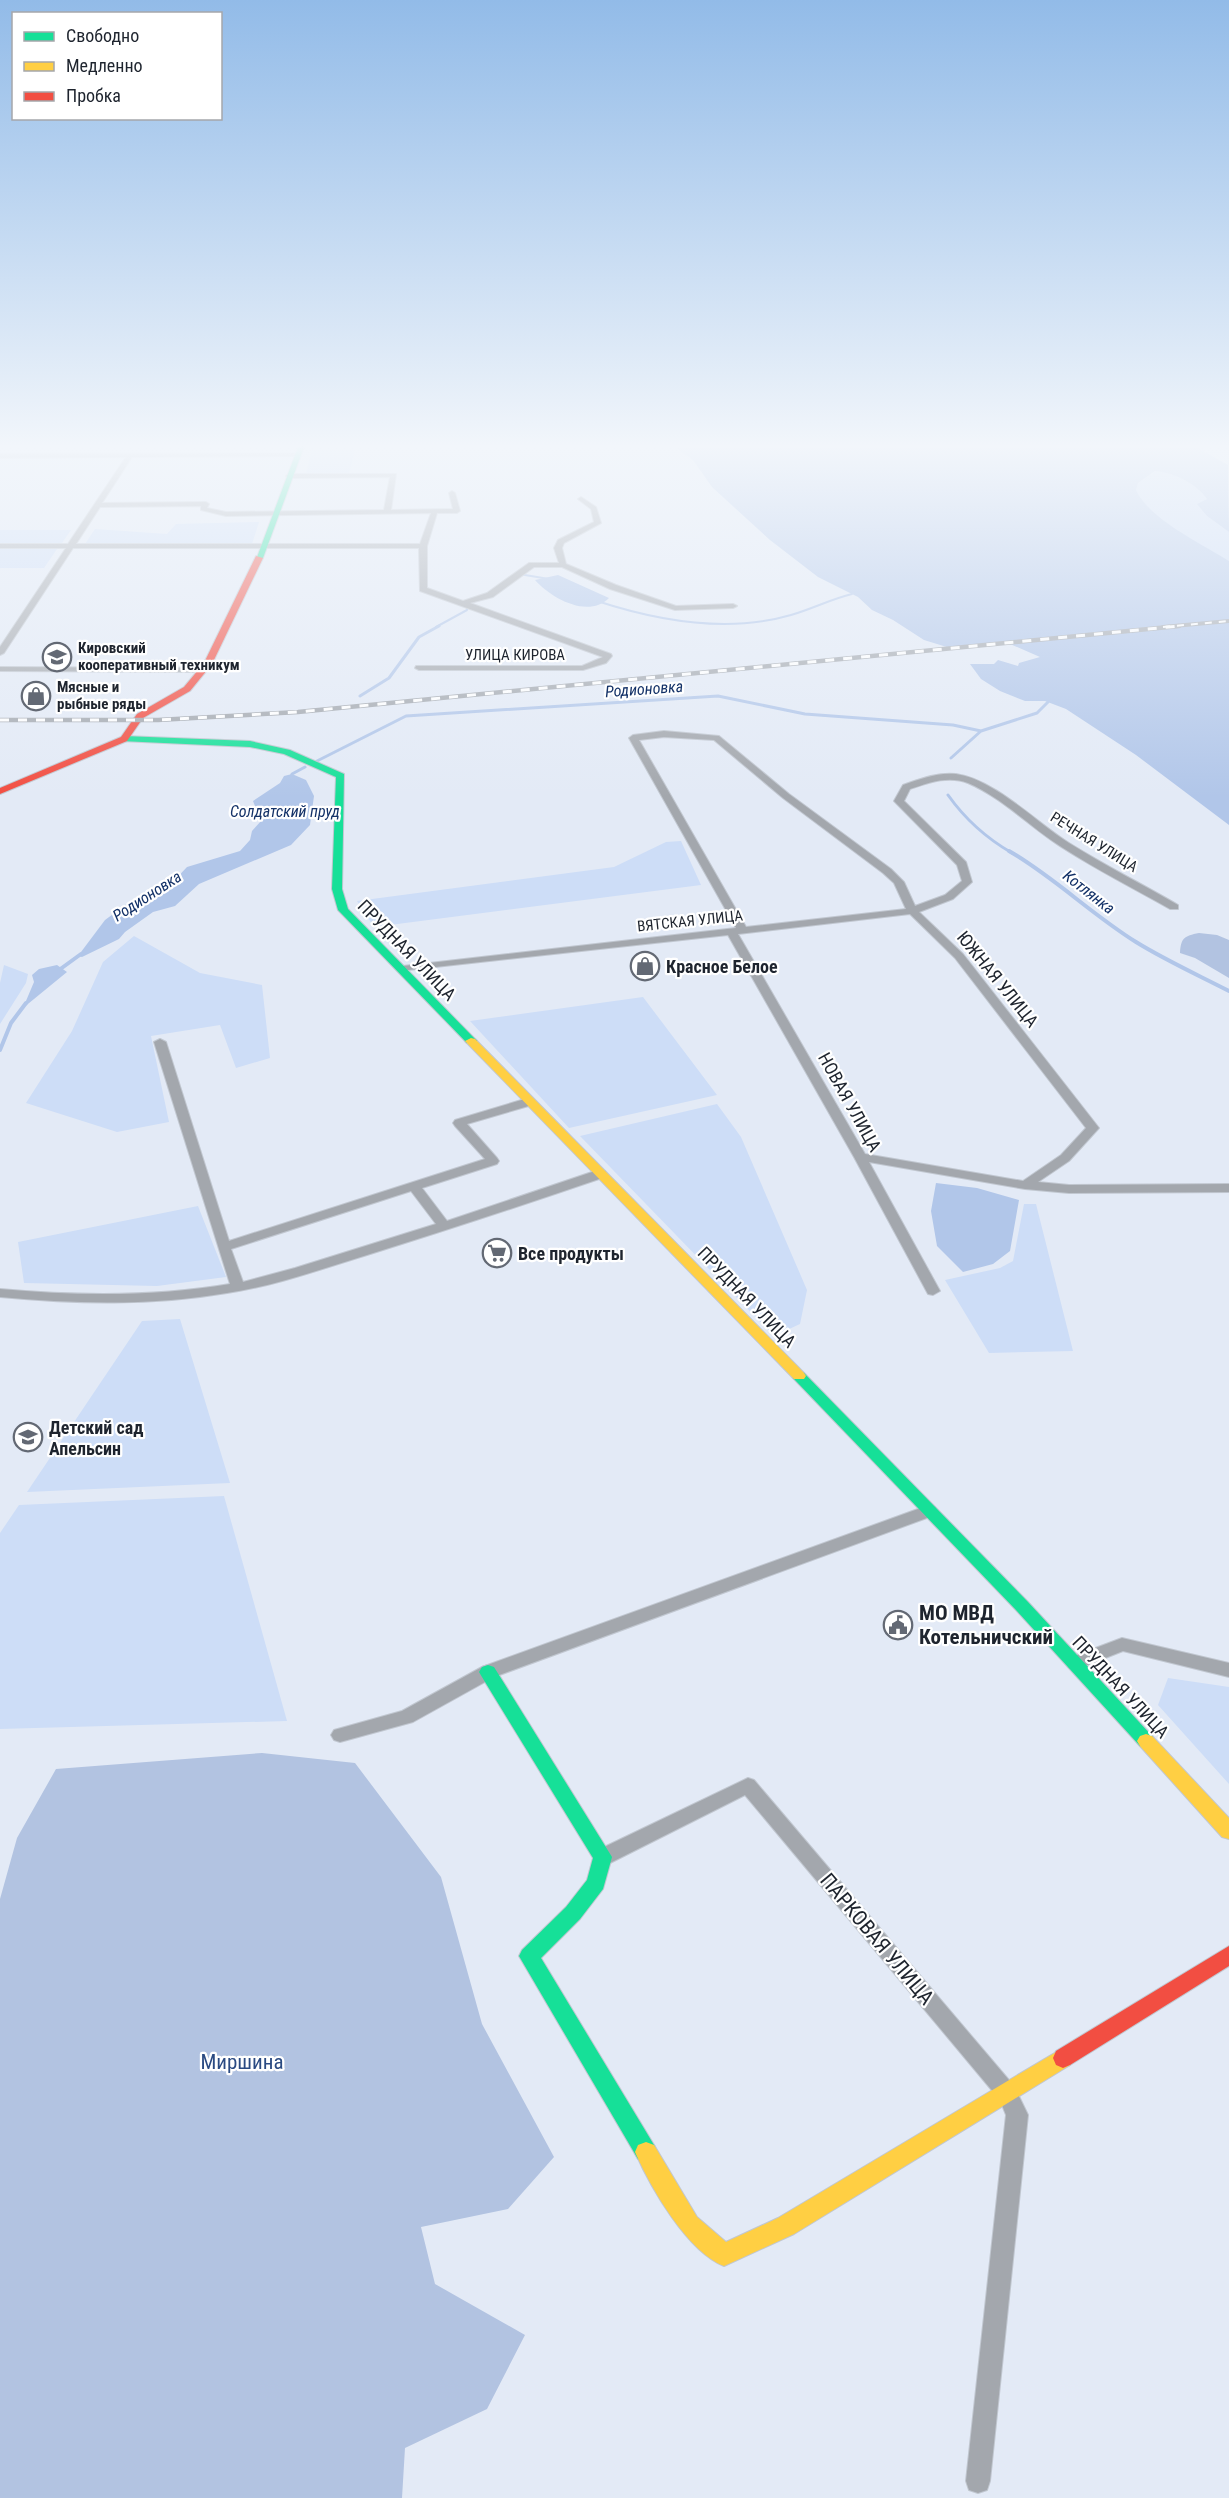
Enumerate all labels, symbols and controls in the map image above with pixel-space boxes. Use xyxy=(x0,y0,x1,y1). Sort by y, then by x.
legend xyxy=(12,12,222,120)
text: Свободно xyxy=(66,25,139,46)
text: Медленно xyxy=(66,55,143,76)
text: Пробка xyxy=(66,85,121,106)
place label: Кировский кооперативный техникум xyxy=(78,639,240,674)
school or university icon: Кировский кооперативный техникум xyxy=(41,641,73,673)
street label: УЛИЦА КИРОВА xyxy=(465,646,565,664)
water label: Родионовка xyxy=(604,677,684,701)
place label: Мясные и рыбные ряды xyxy=(57,678,146,713)
shop icon: Мясные и рыбные ряды xyxy=(20,680,52,712)
water label: Солдатский пруд xyxy=(230,802,340,821)
street label: РЕЧНАЯ УЛИЦА xyxy=(1047,808,1141,876)
water label: Котлянка xyxy=(1059,866,1119,918)
water label: Родионовка xyxy=(109,867,185,925)
street label: ПРУДНАЯ УЛИЦА xyxy=(354,895,461,1005)
street label: ВЯТСКАЯ УЛИЦА xyxy=(636,906,744,936)
street label: ЮЖНАЯ УЛИЦА xyxy=(953,927,1043,1032)
shop icon: Красное Белое xyxy=(629,950,661,982)
place label: Красное Белое xyxy=(666,956,778,977)
street label: НОВАЯ УЛИЦА xyxy=(814,1049,886,1156)
supermarket icon: Все продукты xyxy=(481,1237,513,1269)
street label: ПРУДНАЯ УЛИЦА xyxy=(694,1242,801,1352)
place label: Все продукты xyxy=(518,1243,624,1264)
place label: Детский сад Апельсин xyxy=(49,1417,143,1459)
school or university icon: Детский сад Апельсин xyxy=(12,1421,44,1453)
place label: МО МВД Котельничский xyxy=(919,1601,1053,1649)
public building icon: МО МВД Котельничский xyxy=(882,1609,914,1641)
street label: ПРУДНАЯ УЛИЦА xyxy=(1068,1632,1174,1743)
street label: ПАРКОВАЯ УЛИЦА xyxy=(815,1869,939,2009)
park label: Миршина xyxy=(200,2050,284,2074)

